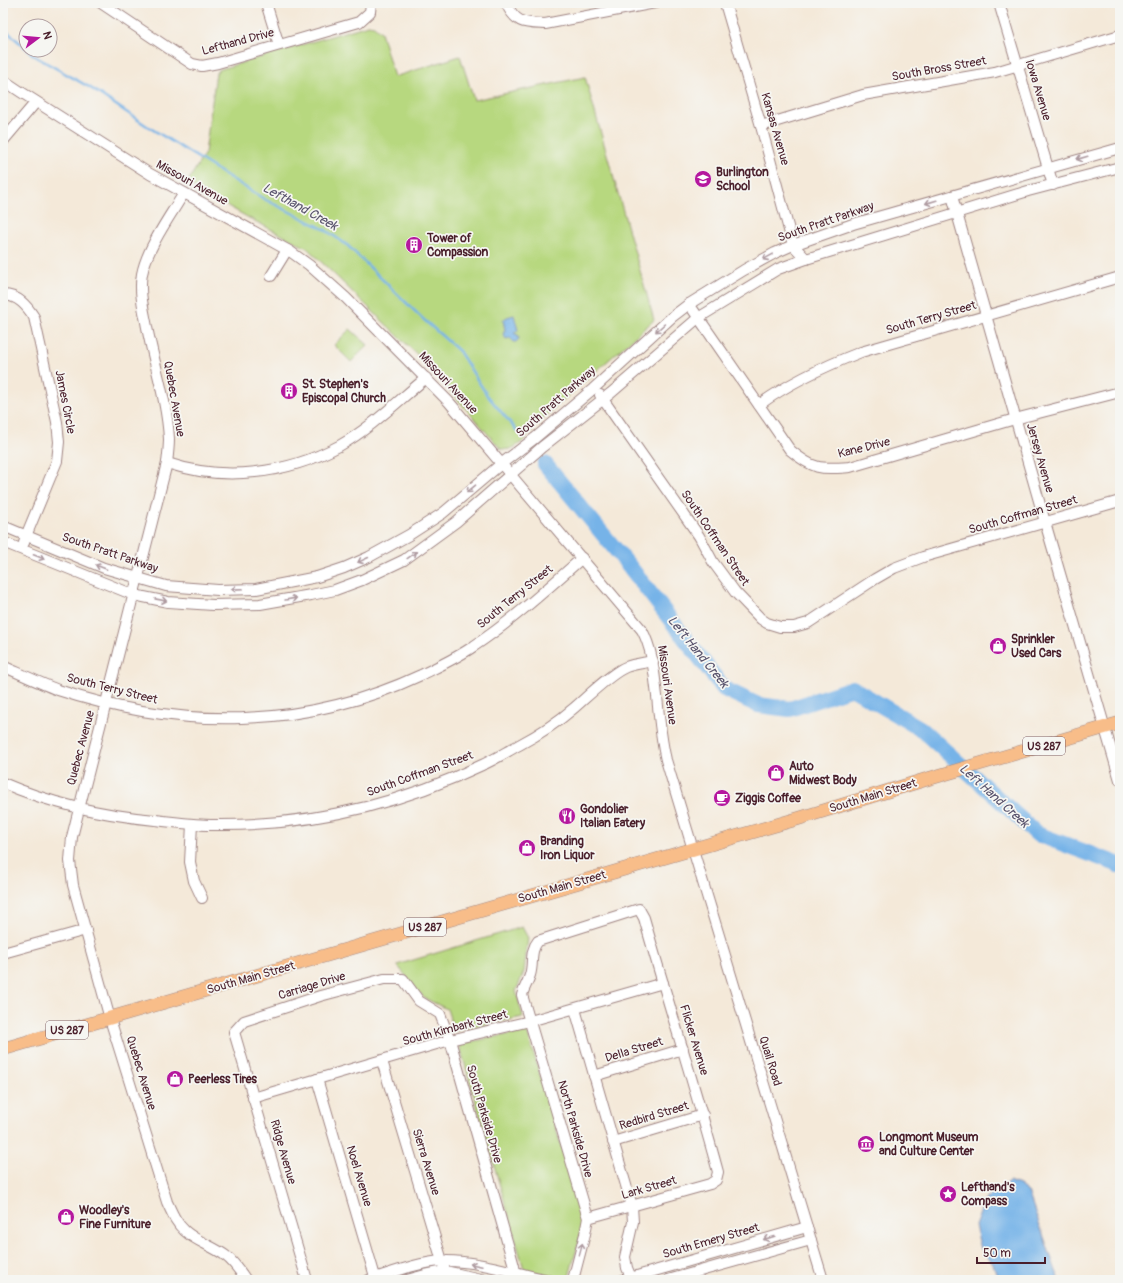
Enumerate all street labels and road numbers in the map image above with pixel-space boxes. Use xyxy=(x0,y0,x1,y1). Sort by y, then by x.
street label: Lefthand Drive xyxy=(200,25,276,59)
street label: South Bross Street xyxy=(891,53,988,85)
street label: Iowa Avenue xyxy=(1022,58,1054,122)
street label: Kansas Avenue xyxy=(757,91,793,167)
street label: Missouri Avenue xyxy=(153,157,231,209)
street label: South Pratt Parkway xyxy=(776,199,876,245)
street label: South Terry Street xyxy=(884,298,978,338)
street label: Missouri Avenue xyxy=(415,349,481,417)
street label: Quebec Avenue xyxy=(160,360,188,438)
street label: South Pratt Parkway xyxy=(513,363,599,441)
street label: James Circle xyxy=(51,369,79,435)
street label: Jersey Avenue xyxy=(1023,421,1057,495)
street label: Kane Drive xyxy=(836,434,892,462)
street label: South Coffman Street xyxy=(677,487,753,589)
street label: South Coffman Street xyxy=(967,492,1079,538)
street label: South Pratt Parkway xyxy=(60,530,160,576)
street label: South Terry Street xyxy=(474,562,556,632)
street label: Missouri Avenue xyxy=(654,644,680,726)
street label: South Terry Street xyxy=(65,670,159,708)
street label: Quebec Avenue xyxy=(64,709,98,787)
road number: US 287 xyxy=(1023,737,1065,755)
street label: South Coffman Street xyxy=(365,748,475,800)
street label: South Main Street xyxy=(827,776,919,816)
street label: South Main Street xyxy=(516,867,608,907)
road number: US 287 xyxy=(404,918,446,936)
street label: South Main Street xyxy=(205,958,297,998)
street label: Carriage Drive xyxy=(277,969,347,1003)
street label: Flicker Avenue xyxy=(676,1003,712,1077)
street label: South Kimbark Street xyxy=(401,1007,509,1049)
road number: US 287 xyxy=(46,1021,88,1039)
street label: Quebec Avenue xyxy=(123,1034,159,1112)
street label: Della Street xyxy=(603,1034,665,1066)
street label: Quail Road xyxy=(755,1034,785,1088)
street label: South Parkside Drive xyxy=(463,1063,505,1165)
street label: North Parkside Drive xyxy=(554,1079,596,1179)
street label: Redbird Street xyxy=(617,1098,691,1134)
street label: Ridge Avenue xyxy=(267,1118,299,1186)
street label: Sierra Avenue xyxy=(409,1127,443,1197)
street label: Noel Avenue xyxy=(343,1144,375,1208)
street label: Lark Street xyxy=(620,1173,679,1203)
street label: South Emery Street xyxy=(661,1220,761,1262)

